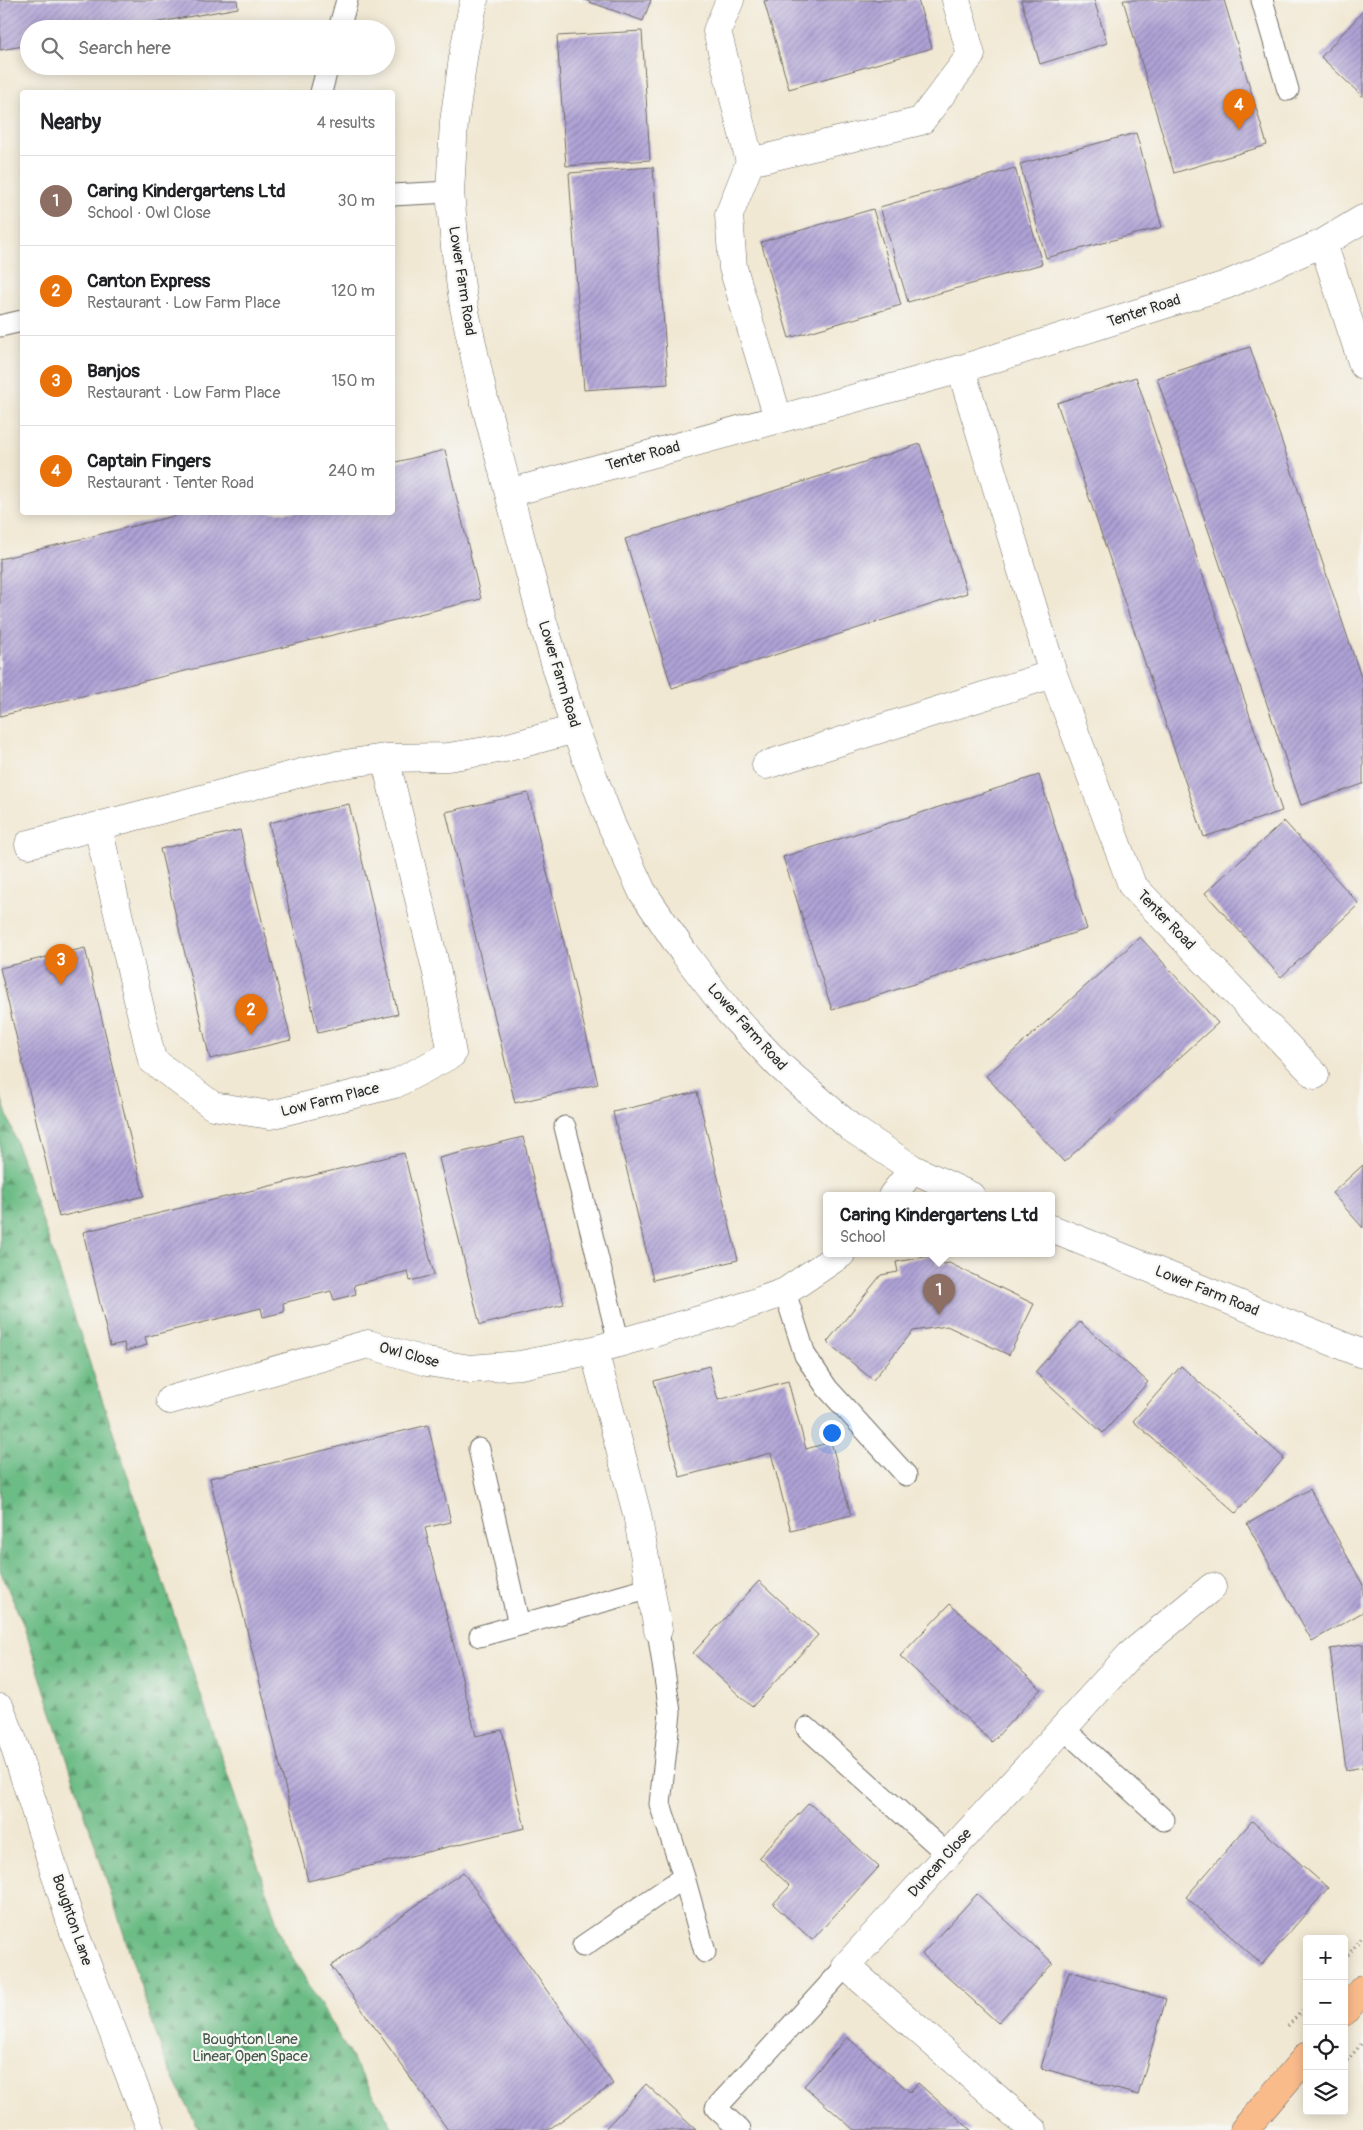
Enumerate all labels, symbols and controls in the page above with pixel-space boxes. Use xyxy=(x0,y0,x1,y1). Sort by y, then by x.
search box xyxy=(20,20,395,75)
icon: search xyxy=(38,34,66,62)
text: Search here xyxy=(78,36,171,60)
pin: 4 xyxy=(1223,89,1255,130)
text: Nearby xyxy=(40,109,101,136)
text: 4 results xyxy=(317,113,375,133)
text: Caring Kindergartens Ltd xyxy=(87,179,286,203)
text: 1 xyxy=(53,191,59,211)
text: 30 m xyxy=(337,191,375,211)
text: School · Owl Close xyxy=(87,203,211,223)
street label: Lower Farm Road xyxy=(444,225,480,337)
text: Canton Express xyxy=(87,269,210,293)
text: 2 xyxy=(52,281,60,301)
text: 120 m xyxy=(331,281,375,301)
street label: Tenter Road xyxy=(1105,290,1183,332)
text: Restaurant · Low Farm Place xyxy=(87,293,280,313)
text: Banjos xyxy=(87,359,140,383)
text: 3 xyxy=(52,371,60,391)
text: 150 m xyxy=(331,371,375,391)
text: Restaurant · Low Farm Place xyxy=(87,383,280,403)
street label: Tenter Road xyxy=(604,437,682,475)
text: Captain Fingers xyxy=(87,449,211,473)
text: 4 xyxy=(51,461,61,481)
text: 240 m xyxy=(328,461,375,481)
text: Restaurant · Tenter Road xyxy=(87,473,254,493)
street label: Lower Farm Road xyxy=(534,618,584,730)
street label: Tenter Road xyxy=(1133,886,1199,954)
pin: 3 xyxy=(45,944,77,985)
street label: Lower Farm Road xyxy=(703,980,791,1074)
pin: 2 xyxy=(235,994,267,1035)
street label: Low Farm Place xyxy=(279,1078,382,1121)
popup xyxy=(823,1192,1055,1257)
text: Caring Kindergartens Ltd xyxy=(840,1203,1038,1227)
text: School xyxy=(840,1227,886,1247)
street label: Lower Farm Road xyxy=(1152,1261,1262,1321)
pin: 1 xyxy=(923,1274,955,1315)
street label: Owl Close xyxy=(377,1338,442,1372)
your location xyxy=(819,1420,845,1446)
street label: Duncan Close xyxy=(904,1824,976,1901)
street label: Boughton Lane xyxy=(47,1872,97,1969)
map controls xyxy=(1303,1935,1348,2115)
button: + xyxy=(1303,1935,1348,1980)
button: − xyxy=(1303,1980,1348,2025)
button: locate xyxy=(1303,2025,1348,2070)
park label: Boughton Lane Linear Open Space xyxy=(192,2030,308,2066)
button: layers xyxy=(1303,2070,1348,2115)

